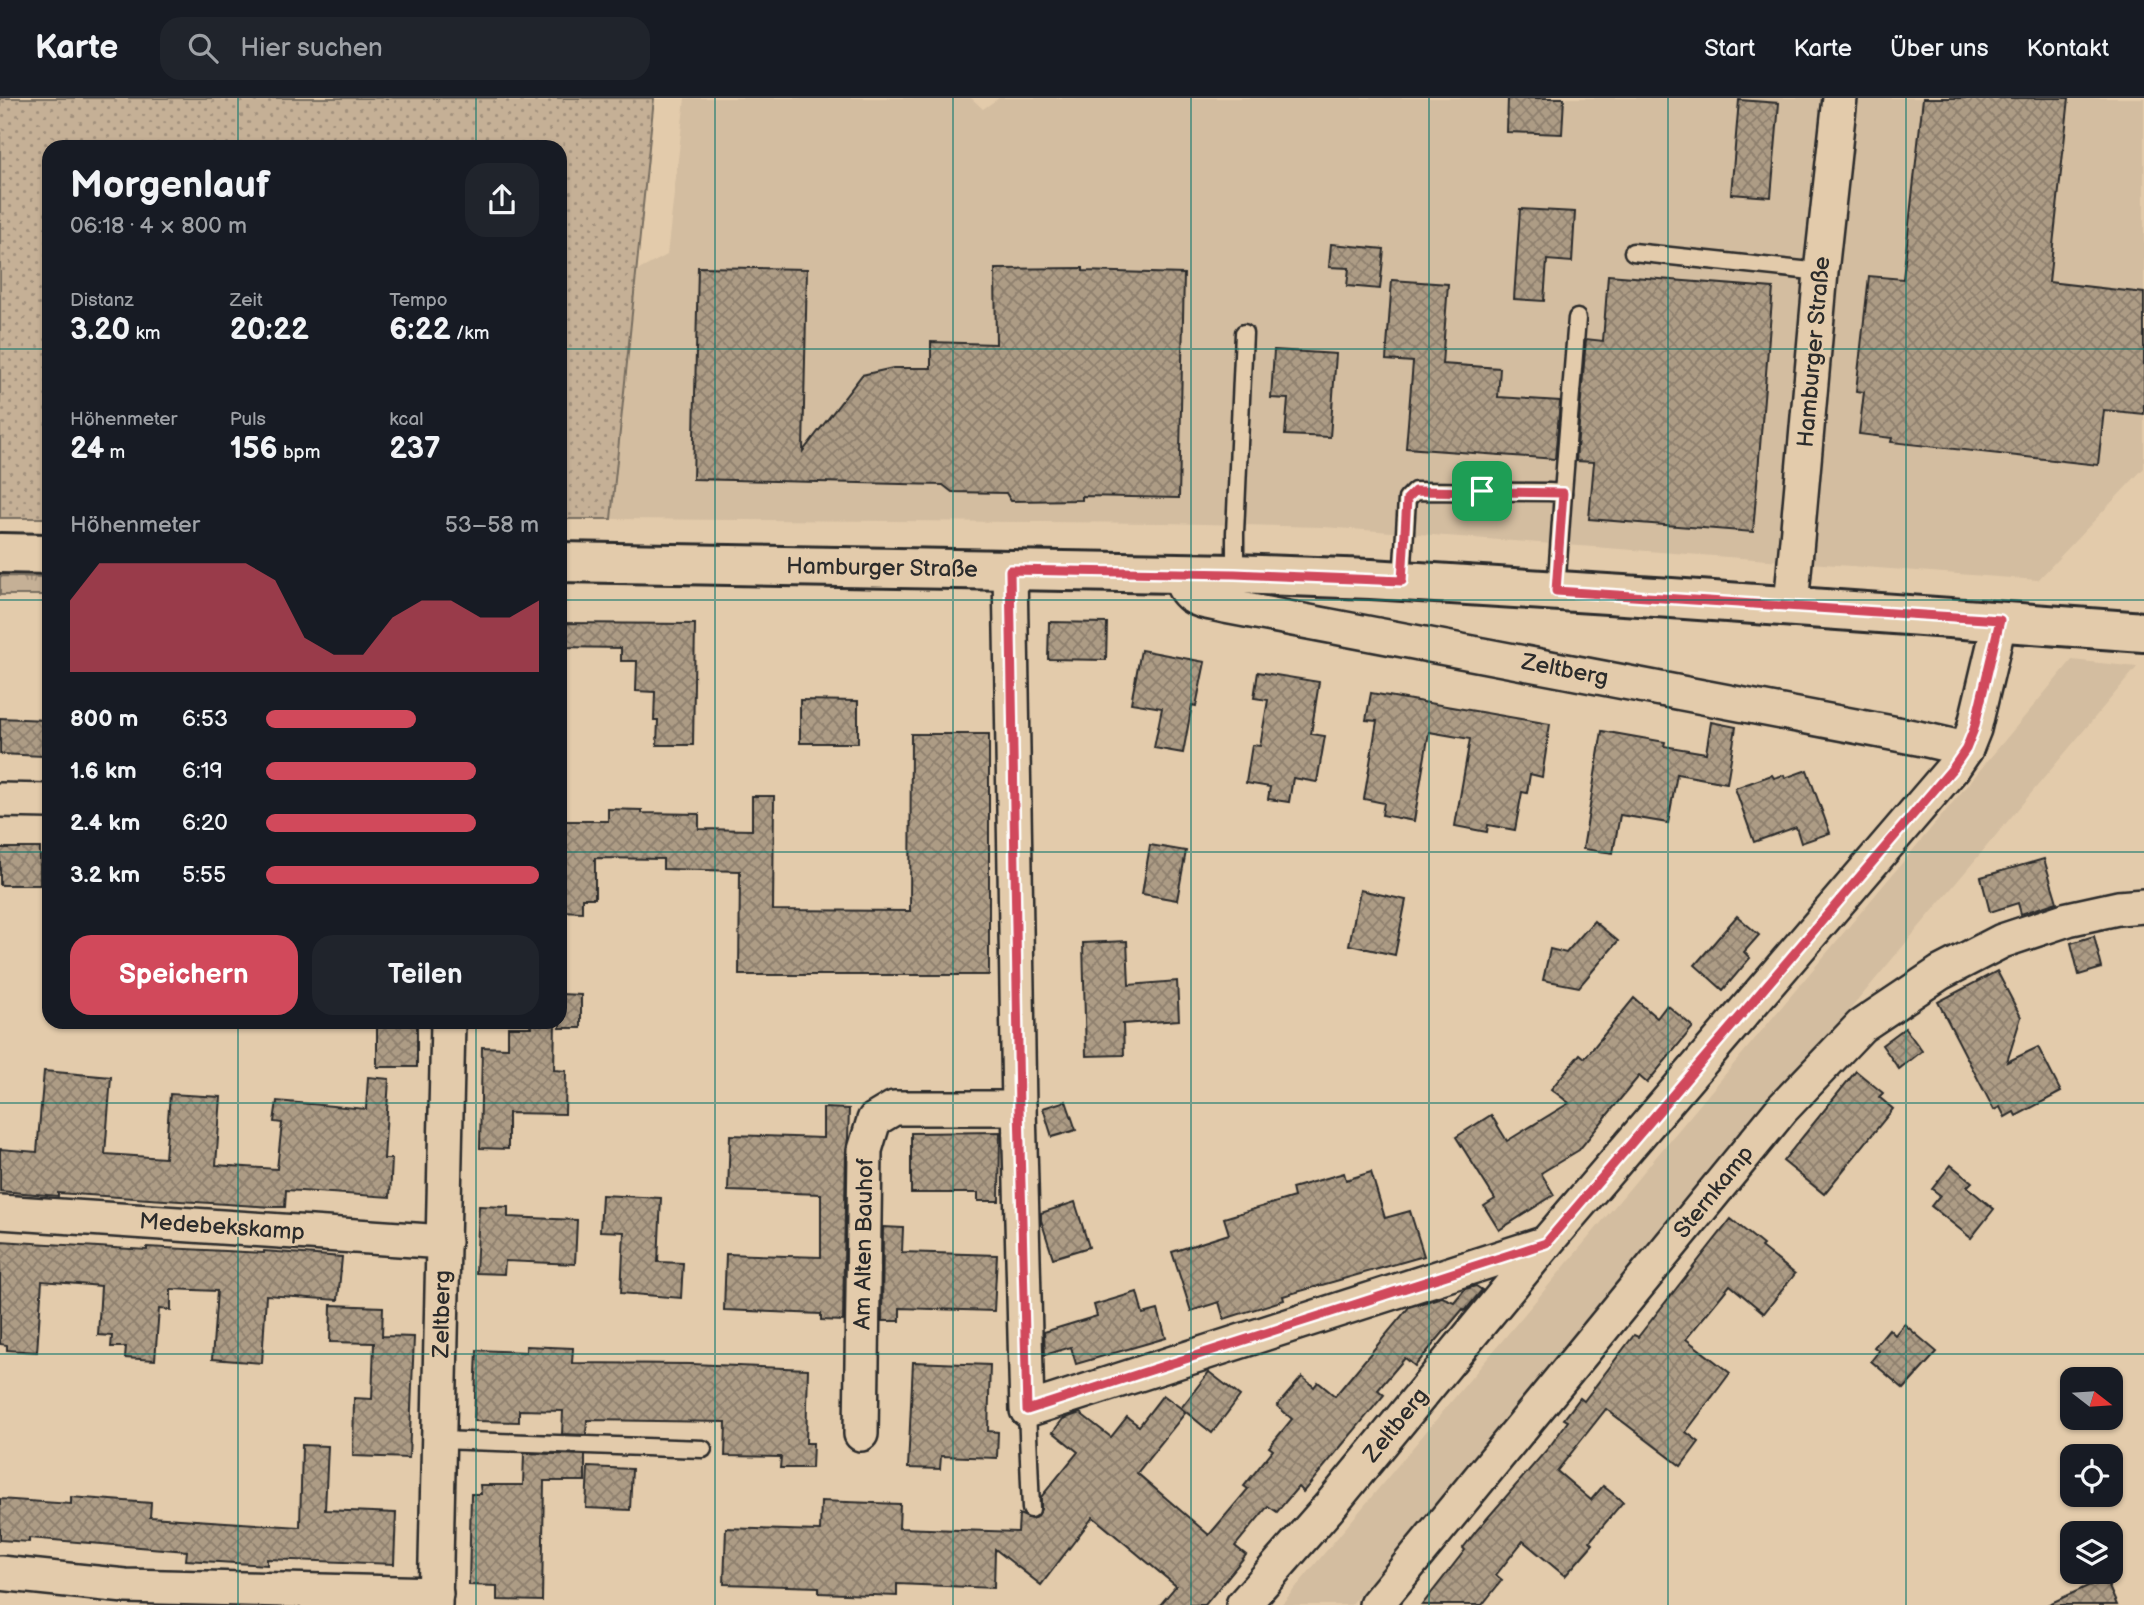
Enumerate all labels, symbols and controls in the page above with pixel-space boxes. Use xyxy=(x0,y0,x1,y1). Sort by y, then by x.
search box xyxy=(160,17,650,80)
text: Karte xyxy=(35,28,118,68)
icon: search xyxy=(184,29,222,67)
text: Hier suchen xyxy=(240,33,383,64)
text: Start xyxy=(1704,34,1755,63)
text: Karte xyxy=(1793,34,1852,63)
text: Über uns xyxy=(1890,34,1989,63)
text: Kontakt xyxy=(2027,34,2109,63)
text: Morgenlauf xyxy=(70,163,270,208)
button: share xyxy=(465,163,539,237)
text: 06:18 · 4 × 800 m xyxy=(70,212,247,240)
street label: Hamburger Straße xyxy=(1792,255,1836,449)
text: Distanz xyxy=(70,289,134,312)
text: Zeit xyxy=(230,289,263,312)
text: Tempo xyxy=(389,289,448,312)
text: 3.20 xyxy=(70,312,130,348)
text: 20:22 xyxy=(230,312,309,348)
text: 6:22 xyxy=(389,312,451,348)
text: km xyxy=(130,322,160,345)
text: /km xyxy=(451,322,489,345)
text: Höhenmeter xyxy=(70,408,177,431)
text: Puls xyxy=(230,408,266,431)
text: kcal xyxy=(389,408,423,431)
text: 24 xyxy=(70,431,104,467)
text: 156 xyxy=(230,431,278,467)
text: 237 xyxy=(389,431,441,467)
text: m xyxy=(104,441,125,464)
text: bpm xyxy=(278,441,320,464)
pin xyxy=(1452,461,1512,521)
icon: arrive xyxy=(1463,472,1501,510)
text: Höhenmeter xyxy=(70,511,200,539)
text: 53–58 m xyxy=(445,511,539,539)
street label: Hamburger Straße xyxy=(786,552,978,584)
street label: Zeltberg xyxy=(1518,648,1611,692)
text: 800 m xyxy=(70,705,138,733)
text: 6:53 xyxy=(182,705,228,733)
text: 1.6 km xyxy=(70,757,137,785)
text: 6:19 xyxy=(182,757,223,785)
text: 2.4 km xyxy=(70,809,140,837)
text: 6:20 xyxy=(182,809,228,837)
text: 3.2 km xyxy=(70,861,140,889)
text: 5:55 xyxy=(182,861,226,889)
button: Speichern xyxy=(70,935,298,1015)
button: Teilen xyxy=(312,935,539,1015)
street label: Sternkamp xyxy=(1668,1140,1760,1244)
street label: Am Alten Bauhof xyxy=(849,1158,879,1330)
street label: Medebekskamp xyxy=(138,1207,306,1247)
street label: Zeltberg xyxy=(427,1270,457,1359)
north arrow xyxy=(2060,1367,2123,1430)
map controls xyxy=(2060,1367,2123,1584)
street label: Zeltberg xyxy=(1357,1382,1434,1469)
button: locate xyxy=(2060,1444,2123,1507)
button: layers xyxy=(2060,1521,2123,1584)

